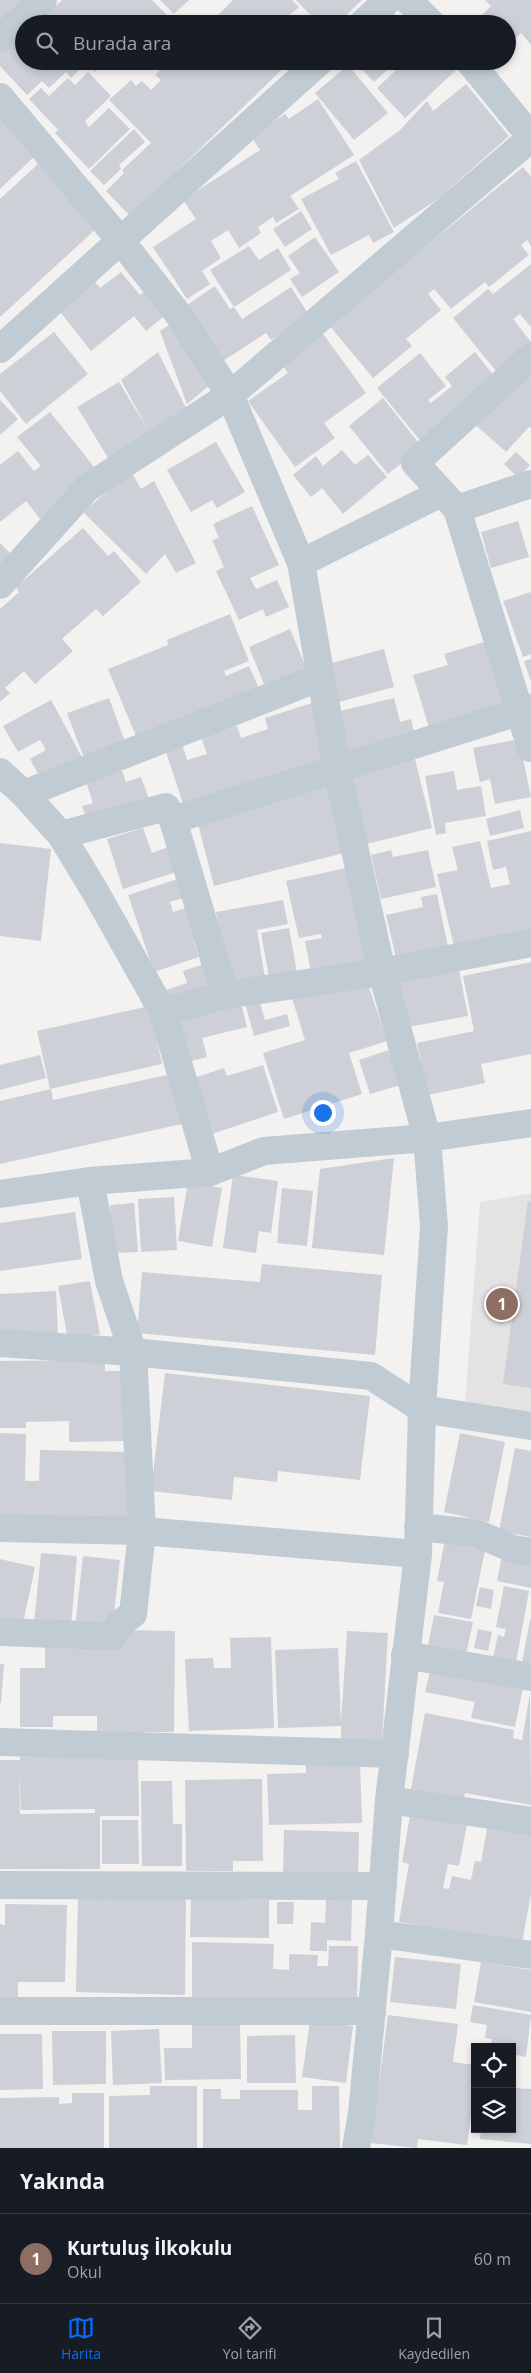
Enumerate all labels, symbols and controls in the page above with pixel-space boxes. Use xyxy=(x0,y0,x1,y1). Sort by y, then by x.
search box xyxy=(15,15,516,70)
icon: search xyxy=(33,29,61,57)
text: Burada ara xyxy=(73,30,171,56)
your location xyxy=(310,1100,336,1126)
pin: 1 xyxy=(486,1285,518,1323)
map controls xyxy=(471,2043,516,2133)
button: locate xyxy=(471,2043,516,2088)
button: layers xyxy=(471,2088,516,2133)
text: Yakında xyxy=(20,2167,105,2195)
text: Kurtuluş İlkokulu xyxy=(67,2235,232,2261)
text: 1 xyxy=(31,2248,41,2270)
text: 60 m xyxy=(474,2248,511,2270)
text: Okul xyxy=(67,2261,102,2283)
tab: Harita xyxy=(61,2314,101,2363)
tab: Yol tarifi xyxy=(223,2314,276,2363)
tab: Kaydedilen xyxy=(398,2314,470,2363)

